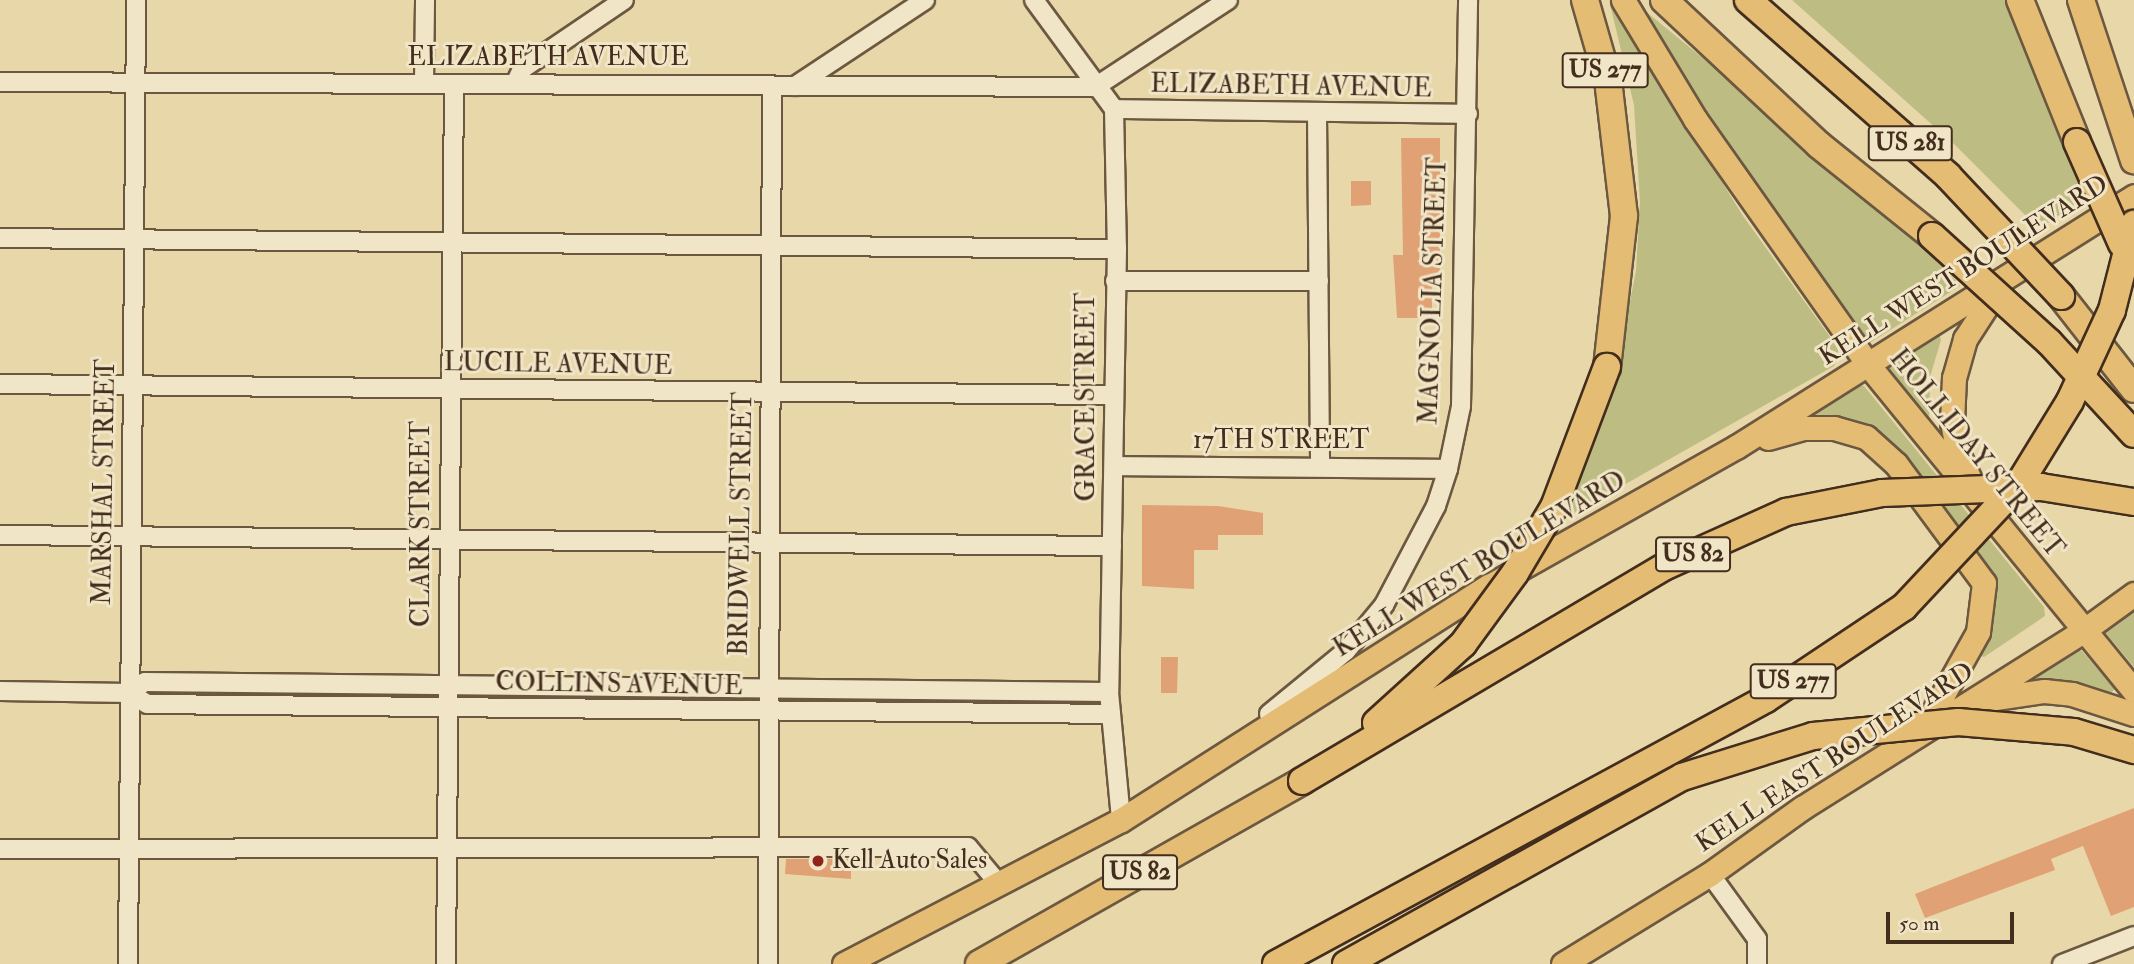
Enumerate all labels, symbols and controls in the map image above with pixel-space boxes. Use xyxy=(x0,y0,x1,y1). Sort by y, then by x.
street label: ELIZABETH AVENUE xyxy=(407,42,689,74)
road number: US 277 xyxy=(1561,50,1649,90)
street label: ELIZABETH AVENUE xyxy=(1150,69,1432,105)
road number: US 281 xyxy=(1866,122,1954,163)
street label: MAGNOLIA STREET xyxy=(1414,157,1454,425)
street label: KELL WEST BOULEVARD xyxy=(1814,169,2114,373)
street label: GRACE STREET xyxy=(1071,292,1103,502)
street label: HOLLIDAY STREET xyxy=(1882,343,2070,565)
street label: LUCILE AVENUE xyxy=(444,347,672,383)
street label: MARSHAL STREET xyxy=(87,359,123,605)
street label: BRIDWELL STREET xyxy=(724,392,760,656)
street label: CLARK STREET xyxy=(406,421,438,627)
street label: 17TH STREET xyxy=(1193,425,1369,457)
street label: KELL WEST BOULEVARD xyxy=(1328,465,1632,665)
road number: US 82 xyxy=(1654,534,1732,574)
street label: KELL EAST BOULEVARD xyxy=(1690,656,1980,860)
road number: US 277 xyxy=(1749,660,1837,702)
street label: COLLINS AVENUE xyxy=(495,667,743,703)
place label: Kell Auto Sales xyxy=(832,845,987,877)
road number: US 82 xyxy=(1102,852,1178,892)
marker: Kell Auto Sales xyxy=(810,853,826,869)
scale bar xyxy=(1889,898,2017,942)
text: 50 m xyxy=(1899,910,1940,937)

